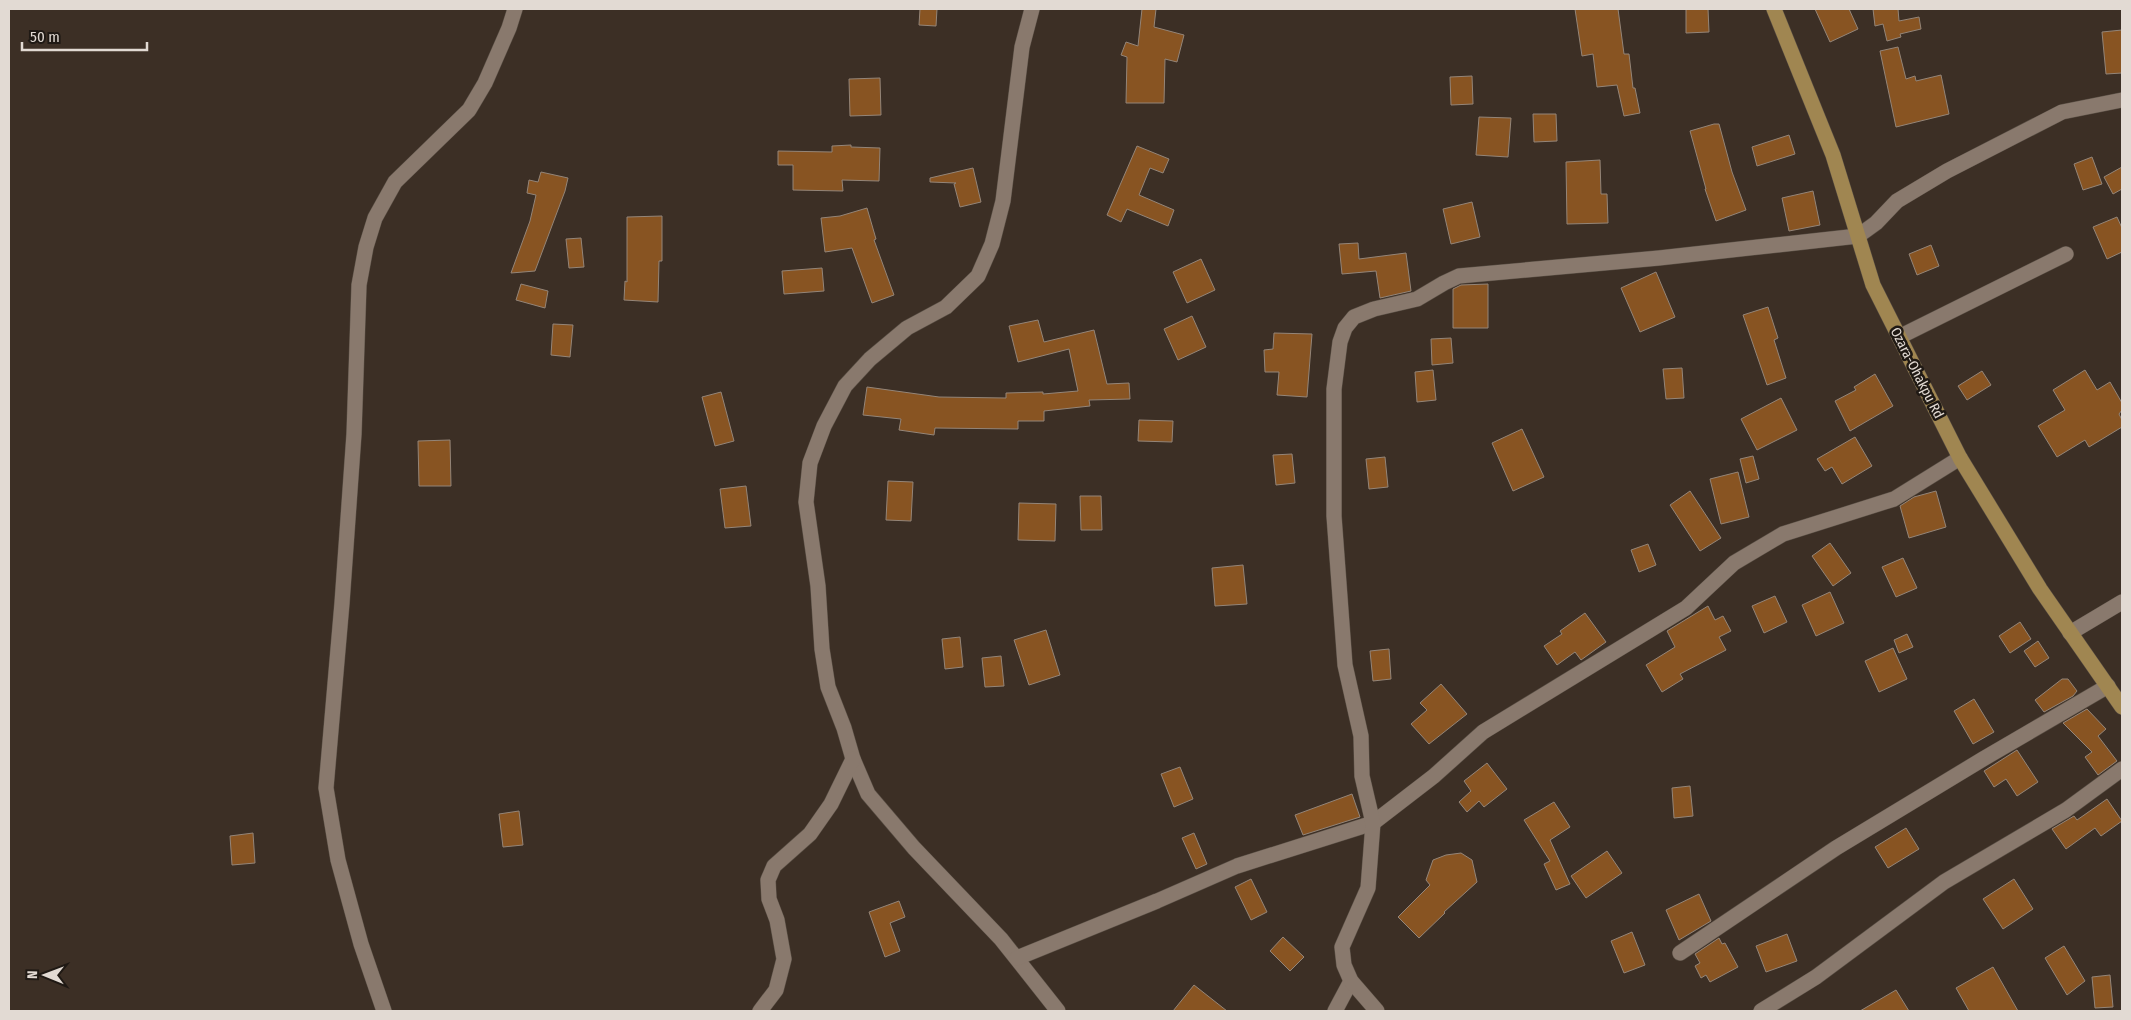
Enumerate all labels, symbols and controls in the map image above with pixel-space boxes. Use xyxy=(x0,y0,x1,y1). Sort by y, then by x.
scale bar xyxy=(22,20,148,52)
text: 50 m xyxy=(30,28,60,46)
street label: Ozara-Ohakpu Rd xyxy=(1887,325,1947,421)
north arrow xyxy=(20,950,70,1000)
text: N xyxy=(24,970,41,979)

